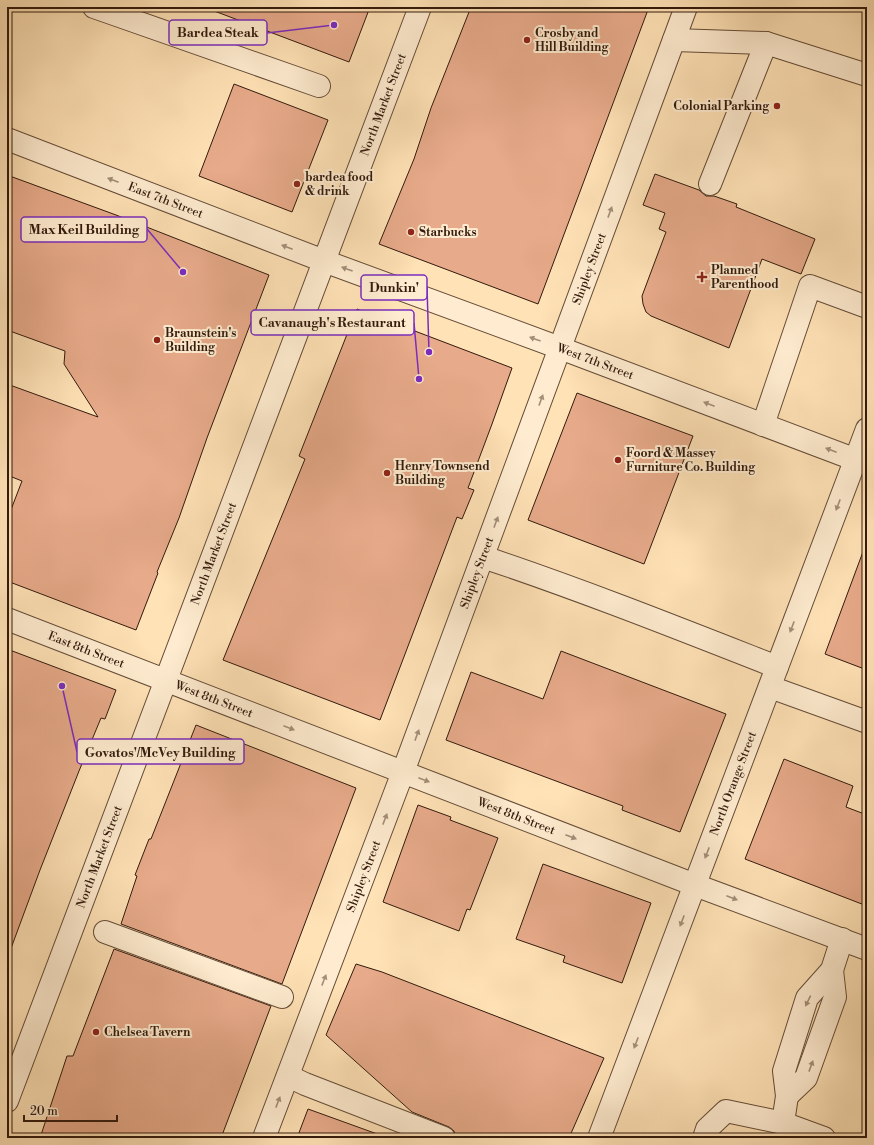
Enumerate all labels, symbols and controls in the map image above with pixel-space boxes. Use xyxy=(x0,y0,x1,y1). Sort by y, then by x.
callout: Bardea Steak xyxy=(169,20,267,45)
text: Bardea Steak xyxy=(177,25,260,41)
place label: Crosby and Hill Building xyxy=(535,26,609,55)
marker: Crosby and Hill Building xyxy=(522,35,532,45)
street label: North Market Street xyxy=(357,51,410,158)
place label: Colonial Parking xyxy=(673,99,770,114)
marker: Colonial Parking xyxy=(772,101,782,111)
place label: bardea food & drink xyxy=(305,170,374,199)
one-way arrow xyxy=(107,177,119,183)
street label: East 7th Street xyxy=(126,179,206,222)
marker: bardea food & drink xyxy=(292,179,302,189)
one-way arrow xyxy=(608,206,614,218)
callout: Max Keil Building xyxy=(21,217,147,242)
text: Max Keil Building xyxy=(29,222,140,238)
place label: Starbucks xyxy=(419,225,477,240)
marker: Starbucks xyxy=(406,227,416,237)
street label: Shipley Street xyxy=(569,230,610,307)
one-way arrow xyxy=(281,243,293,249)
place label: Planned Parenthood xyxy=(711,263,779,292)
one-way arrow xyxy=(341,266,353,272)
marker: Planned Parenthood xyxy=(696,271,708,283)
callout: Dunkin' xyxy=(361,275,427,300)
text: Dunkin' xyxy=(369,280,419,296)
callout: Cavanaugh's Restaurant xyxy=(251,310,414,335)
text: Cavanaugh's Restaurant xyxy=(258,315,406,331)
place label: Braunstein's Building xyxy=(165,326,236,355)
marker: Braunstein's Building xyxy=(152,335,162,345)
one-way arrow xyxy=(528,335,540,341)
street label: West 7th Street xyxy=(554,340,636,383)
one-way arrow xyxy=(539,393,545,405)
one-way arrow xyxy=(702,401,714,407)
place label: Foord & Massey Furniture Co. Building xyxy=(626,446,756,475)
one-way arrow xyxy=(824,447,836,453)
marker: Foord & Massey Furniture Co. Building xyxy=(613,455,623,465)
place label: Henry Townsend Building xyxy=(395,459,490,488)
marker: Henry Townsend Building xyxy=(382,468,392,478)
one-way arrow xyxy=(835,499,841,511)
street label: North Market Street xyxy=(188,500,241,607)
one-way arrow xyxy=(493,515,499,527)
street label: Shipley Street xyxy=(457,534,498,611)
one-way arrow xyxy=(789,621,795,633)
street label: East 8th Street xyxy=(46,629,127,672)
street label: West 8th Street xyxy=(172,677,256,722)
one-way arrow xyxy=(284,725,296,731)
one-way arrow xyxy=(414,729,420,741)
street label: North Orange Street xyxy=(707,729,760,838)
callout: Govatos'/McVey Building xyxy=(77,739,244,764)
text: Govatos'/McVey Building xyxy=(85,745,236,761)
one-way arrow xyxy=(418,777,430,783)
street label: West 8th Street xyxy=(474,794,558,838)
street label: North Market Street xyxy=(73,803,126,910)
one-way arrow xyxy=(383,813,389,825)
one-way arrow xyxy=(565,834,577,840)
street label: Shipley Street xyxy=(343,838,385,914)
one-way arrow xyxy=(704,848,710,860)
one-way arrow xyxy=(726,896,738,902)
one-way arrow xyxy=(678,915,684,927)
one-way arrow xyxy=(322,974,328,986)
one-way arrow xyxy=(805,995,811,1007)
place label: Chelsea Tavern xyxy=(104,1025,191,1040)
marker: Chelsea Tavern xyxy=(91,1027,101,1037)
one-way arrow xyxy=(632,1037,638,1049)
one-way arrow xyxy=(808,1060,814,1072)
one-way arrow xyxy=(276,1095,282,1107)
scale bar xyxy=(24,1097,117,1123)
text: 20 m xyxy=(30,1104,58,1119)

